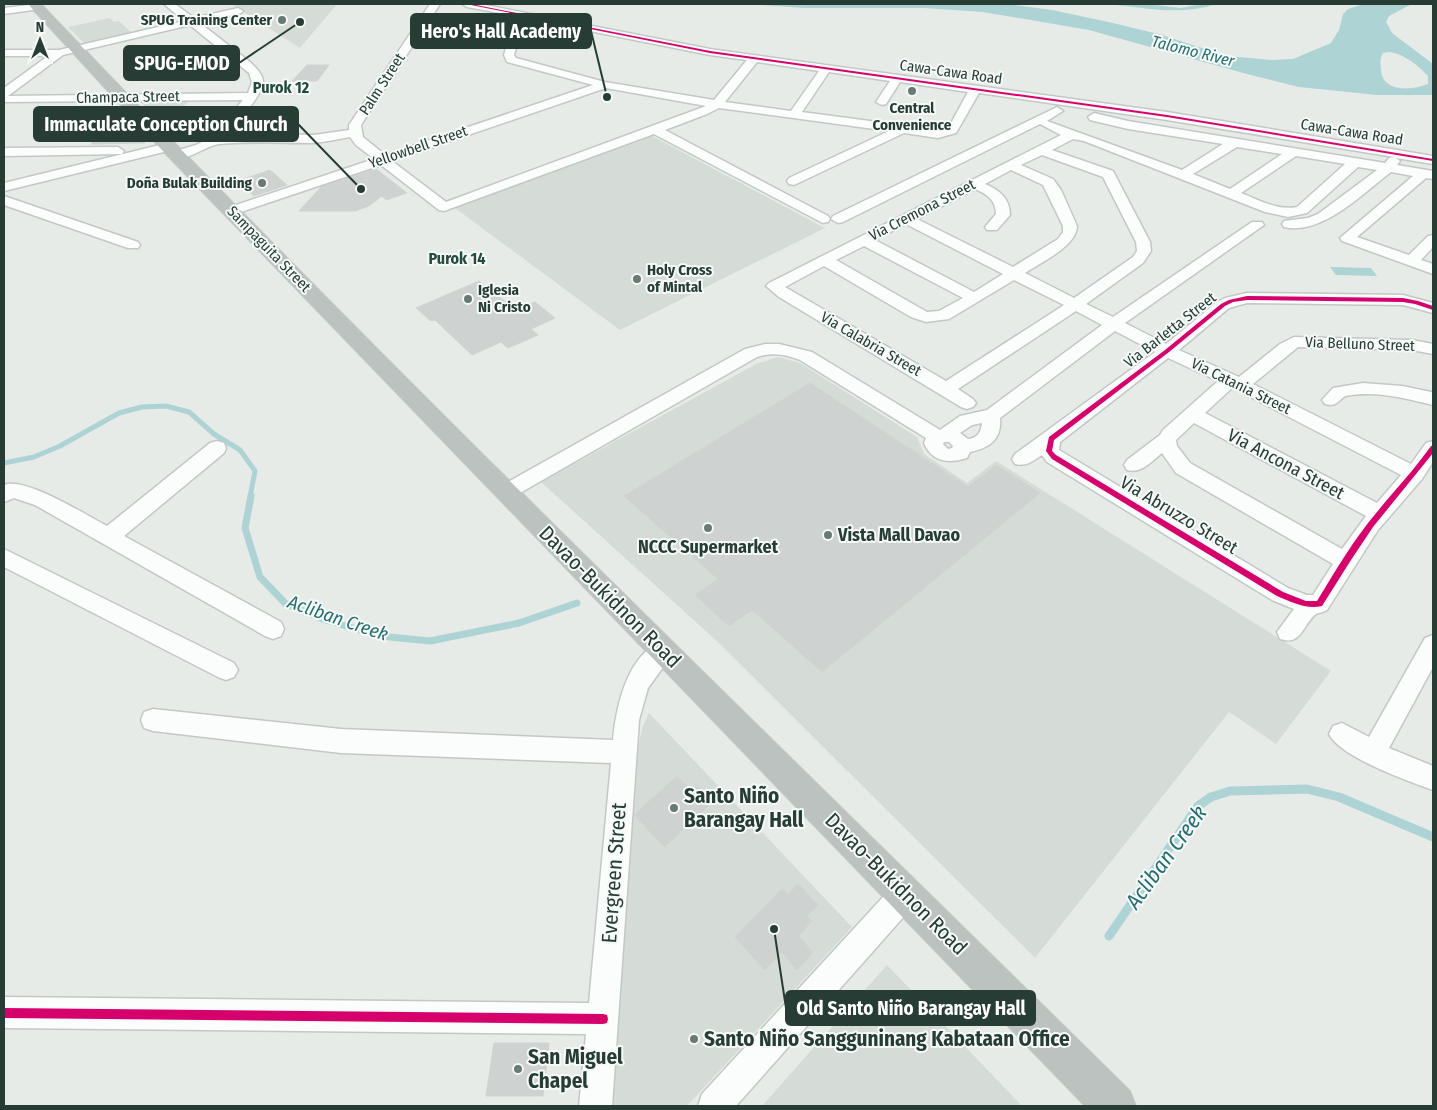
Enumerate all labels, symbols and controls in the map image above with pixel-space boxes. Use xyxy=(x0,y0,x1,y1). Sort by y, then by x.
place label: SPUG Training Center xyxy=(141,11,273,29)
marker: SPUG Training Center xyxy=(276,14,288,26)
callout: Hero's Hall Academy xyxy=(411,14,591,48)
north arrow xyxy=(15,15,65,65)
text: N xyxy=(36,19,44,36)
text: Hero's Hall Academy xyxy=(421,20,582,43)
water label: Talomo River xyxy=(1150,32,1237,71)
callout: SPUG-EMOD xyxy=(124,46,239,80)
street label: Palm Street xyxy=(355,50,409,118)
text: SPUG-EMOD xyxy=(134,52,230,75)
street label: Cawa-Cawa Road xyxy=(899,56,1003,88)
district label: Purok 12 xyxy=(253,78,310,97)
marker: Central Convenience xyxy=(906,85,918,97)
street label: Champaca Street xyxy=(76,87,180,107)
place label: Central Convenience xyxy=(873,99,952,134)
callout: Immaculate Conception Church xyxy=(34,107,298,141)
text: Immaculate Conception Church xyxy=(44,113,288,136)
street label: Cawa-Cawa Road xyxy=(1299,115,1405,149)
street label: Yellowbell Street xyxy=(366,122,470,172)
place label: Doña Bulak Building xyxy=(127,174,253,192)
street label: Via Cremona Street xyxy=(866,175,978,245)
marker: Doña Bulak Building xyxy=(256,177,268,189)
street label: Sampaguita Street xyxy=(223,202,315,296)
district label: Purok 14 xyxy=(428,249,486,268)
place label: Holy Cross of Mintal xyxy=(647,261,712,296)
marker: Holy Cross of Mintal xyxy=(631,273,643,285)
place label: Iglesia Ni Cristo xyxy=(478,281,531,316)
street label: Via Barletta Street xyxy=(1120,288,1220,372)
marker: Iglesia Ni Cristo xyxy=(462,293,474,305)
street label: Via Calabria Street xyxy=(818,308,924,380)
street label: Via Belluno Street xyxy=(1305,333,1415,355)
street label: Via Catania Street xyxy=(1188,354,1294,418)
street label: Via Ancona Street xyxy=(1224,424,1348,504)
street label: Via Abruzzo Street xyxy=(1116,471,1242,559)
street label: Davao-Bukidnon Road xyxy=(533,520,687,674)
marker: NCCC Supermarket xyxy=(702,522,714,534)
place label: Vista Mall Davao xyxy=(837,524,960,546)
marker: Vista Mall Davao xyxy=(822,529,834,541)
place label: NCCC Supermarket xyxy=(638,536,779,558)
water label: Acliban Creek xyxy=(284,590,391,646)
place label: Santo Niño Barangay Hall xyxy=(684,783,804,833)
water label: Acliban Creek xyxy=(1119,800,1213,915)
street label: Evergreen Street xyxy=(596,802,632,944)
marker: Santo Niño Barangay Hall xyxy=(668,802,680,814)
street label: Davao-Bukidnon Road xyxy=(819,807,973,961)
callout: Old Santo Niño Barangay Hall xyxy=(786,991,1035,1025)
text: Old Santo Niño Barangay Hall xyxy=(796,997,1027,1020)
place label: Santo Niño Sangguninang Kabataan Office xyxy=(704,1026,1070,1052)
marker: Santo Niño Sangguninang Kabataan Office xyxy=(688,1033,700,1045)
place label: San Miguel Chapel xyxy=(528,1044,623,1094)
marker: San Miguel Chapel xyxy=(512,1063,524,1075)

